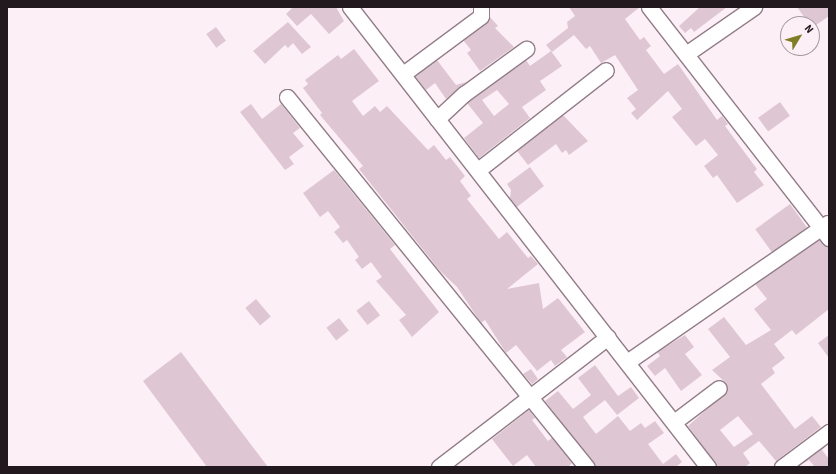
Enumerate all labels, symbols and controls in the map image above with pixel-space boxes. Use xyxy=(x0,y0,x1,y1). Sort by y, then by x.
north arrow xyxy=(780,16,820,56)
text: N xyxy=(801,21,817,36)

